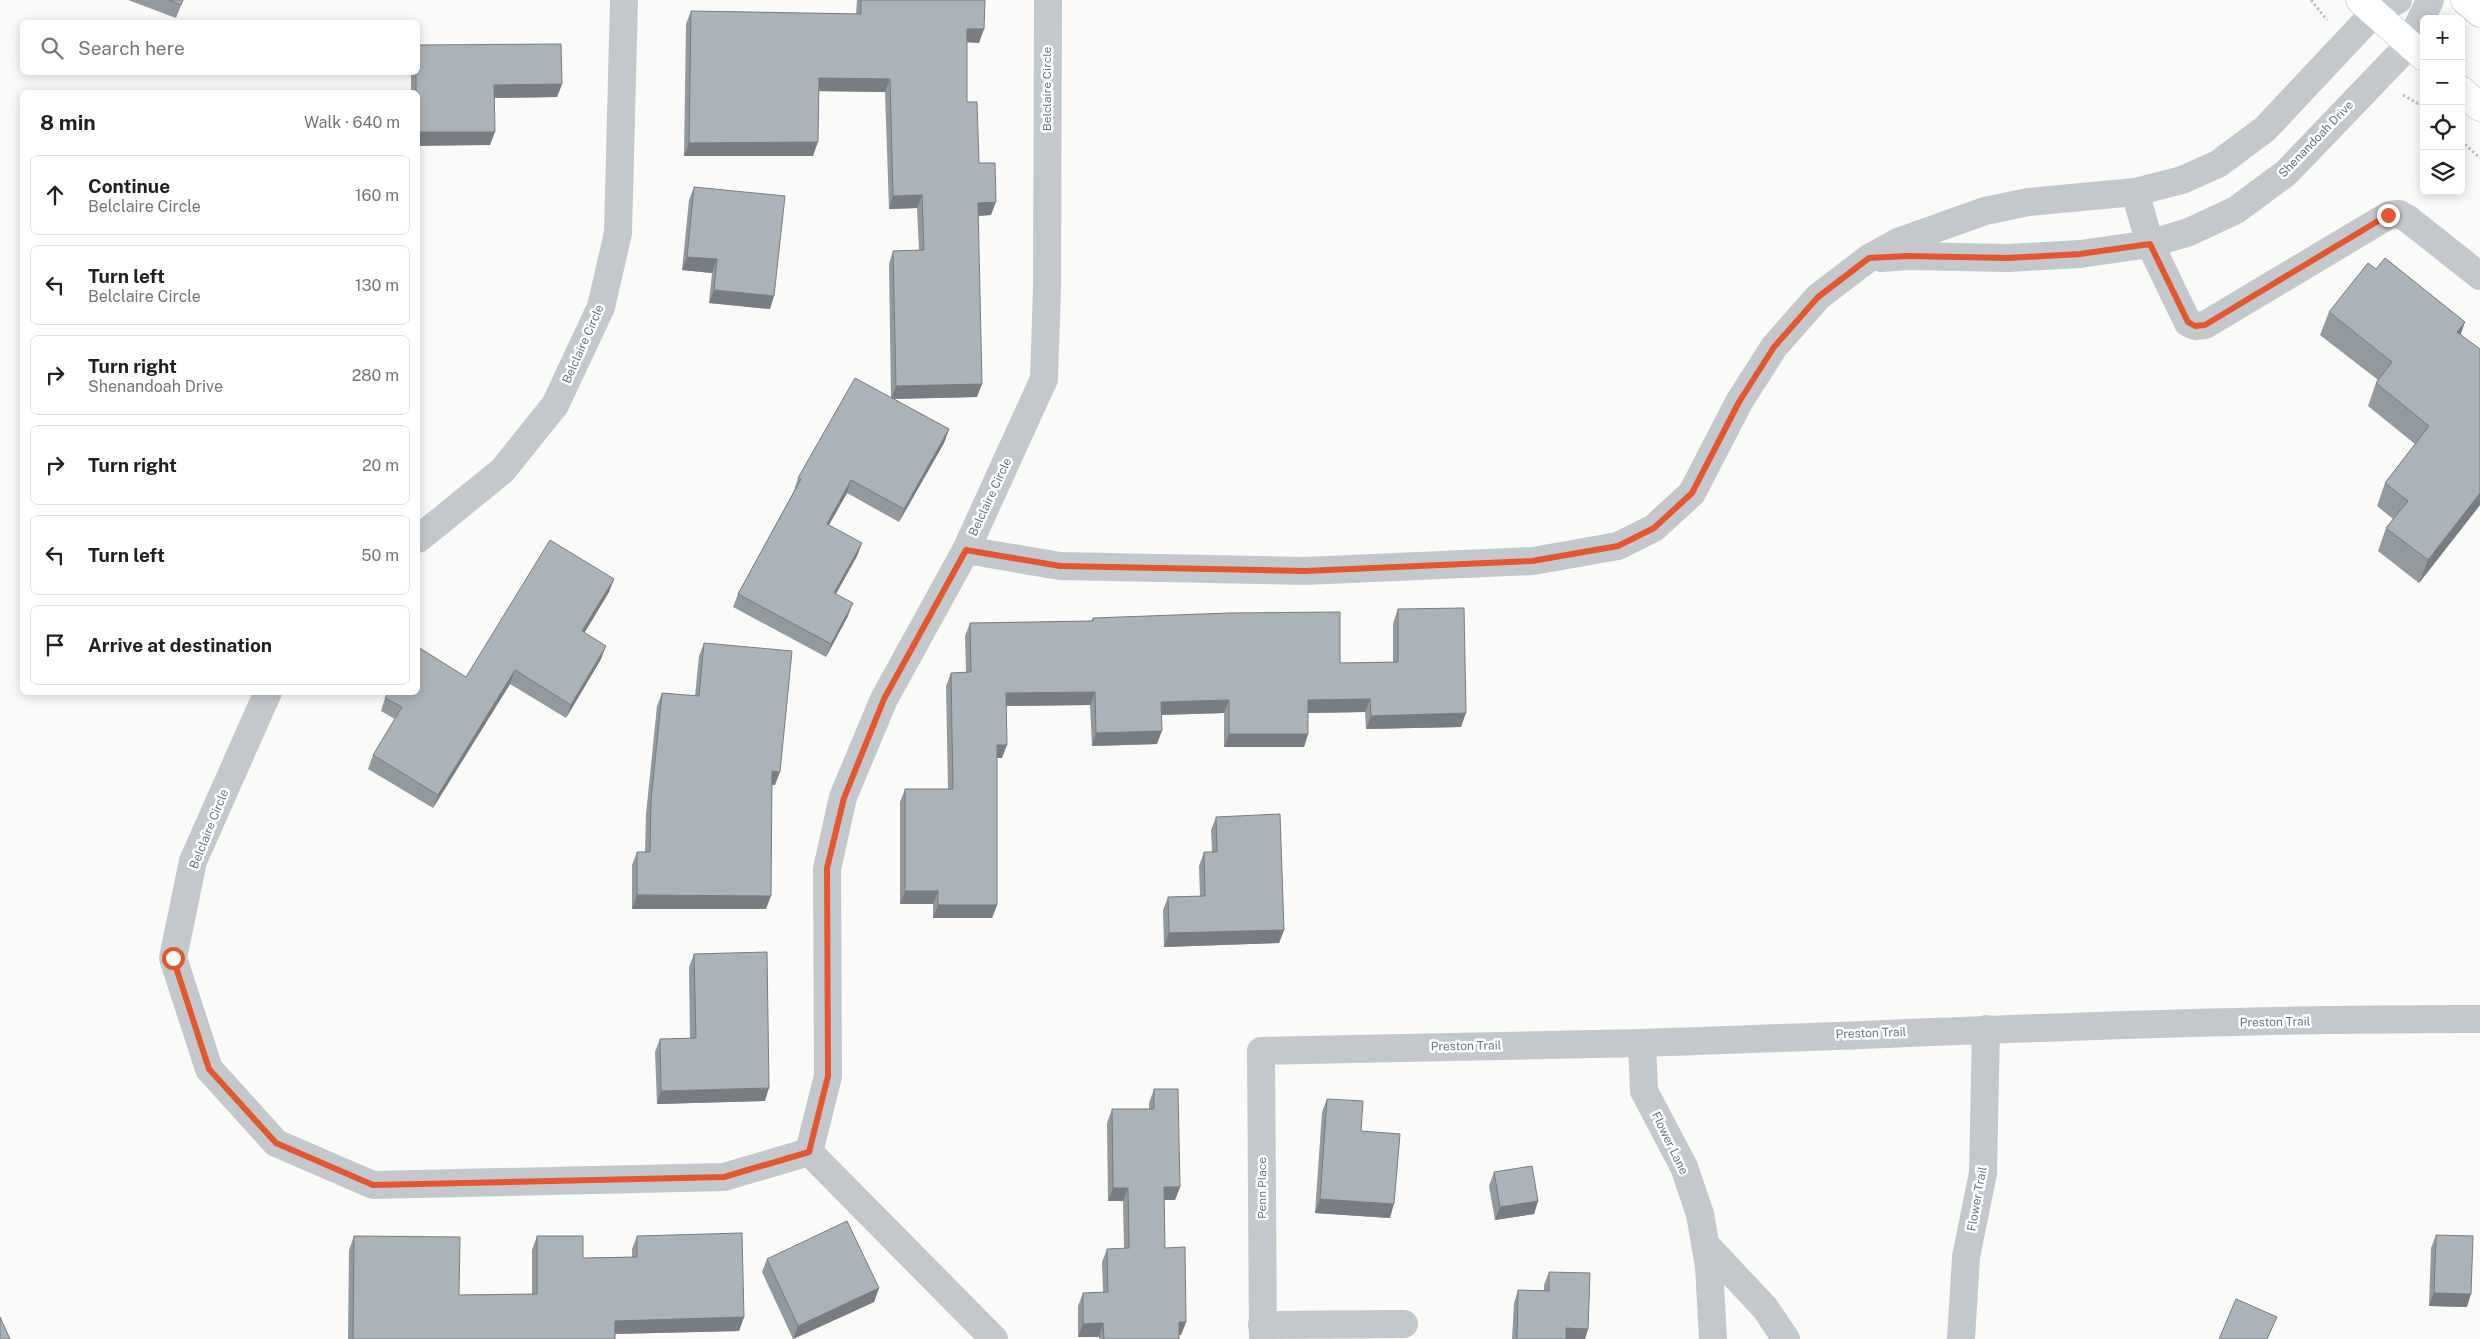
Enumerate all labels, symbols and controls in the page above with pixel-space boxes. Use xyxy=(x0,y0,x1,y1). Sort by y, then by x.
map controls xyxy=(2420,15,2465,195)
button: + xyxy=(2420,15,2465,60)
search box xyxy=(20,20,420,75)
icon: search xyxy=(38,34,66,62)
text: Search here xyxy=(78,37,185,59)
street label: Belclaire Circle xyxy=(1040,46,1054,131)
button: − xyxy=(2420,60,2465,105)
street label: Shenandoah Drive xyxy=(2276,98,2356,180)
button: locate xyxy=(2420,105,2465,150)
text: 8 min xyxy=(40,110,96,135)
text: Walk · 640 m xyxy=(304,113,400,132)
button: layers xyxy=(2420,150,2465,195)
text: Continue xyxy=(88,175,170,197)
icon: ahead xyxy=(41,181,69,209)
text: 160 m xyxy=(355,186,399,205)
text: Belclaire Circle xyxy=(88,197,201,216)
route end xyxy=(2377,204,2400,227)
text: Turn left xyxy=(88,265,165,287)
icon: left xyxy=(41,271,69,299)
text: 130 m xyxy=(355,276,399,295)
text: Belclaire Circle xyxy=(88,287,201,306)
street label: Belclaire Circle xyxy=(559,302,607,386)
text: Turn right xyxy=(88,355,177,377)
icon: right xyxy=(41,361,69,389)
text: 280 m xyxy=(352,366,399,385)
text: Shenandoah Drive xyxy=(88,377,223,396)
icon: right xyxy=(41,451,69,479)
text: Turn right xyxy=(88,454,177,476)
text: 20 m xyxy=(362,456,399,475)
street label: Belclaire Circle xyxy=(966,456,1014,538)
icon: left xyxy=(41,541,69,569)
text: Turn left xyxy=(88,544,165,566)
text: 50 m xyxy=(361,546,399,565)
icon: arrive xyxy=(41,631,69,659)
text: Arrive at destination xyxy=(88,634,272,656)
street label: Belclaire Circle xyxy=(187,787,231,871)
route start xyxy=(162,947,185,970)
street label: Preston Trail xyxy=(2240,1014,2311,1030)
street label: Preston Trail xyxy=(1835,1025,1907,1041)
street label: Preston Trail xyxy=(1431,1038,1502,1054)
street label: Flower Lane xyxy=(1649,1109,1691,1177)
street label: Penn Place xyxy=(1255,1157,1269,1219)
street label: Flower Trail xyxy=(1964,1165,1990,1232)

